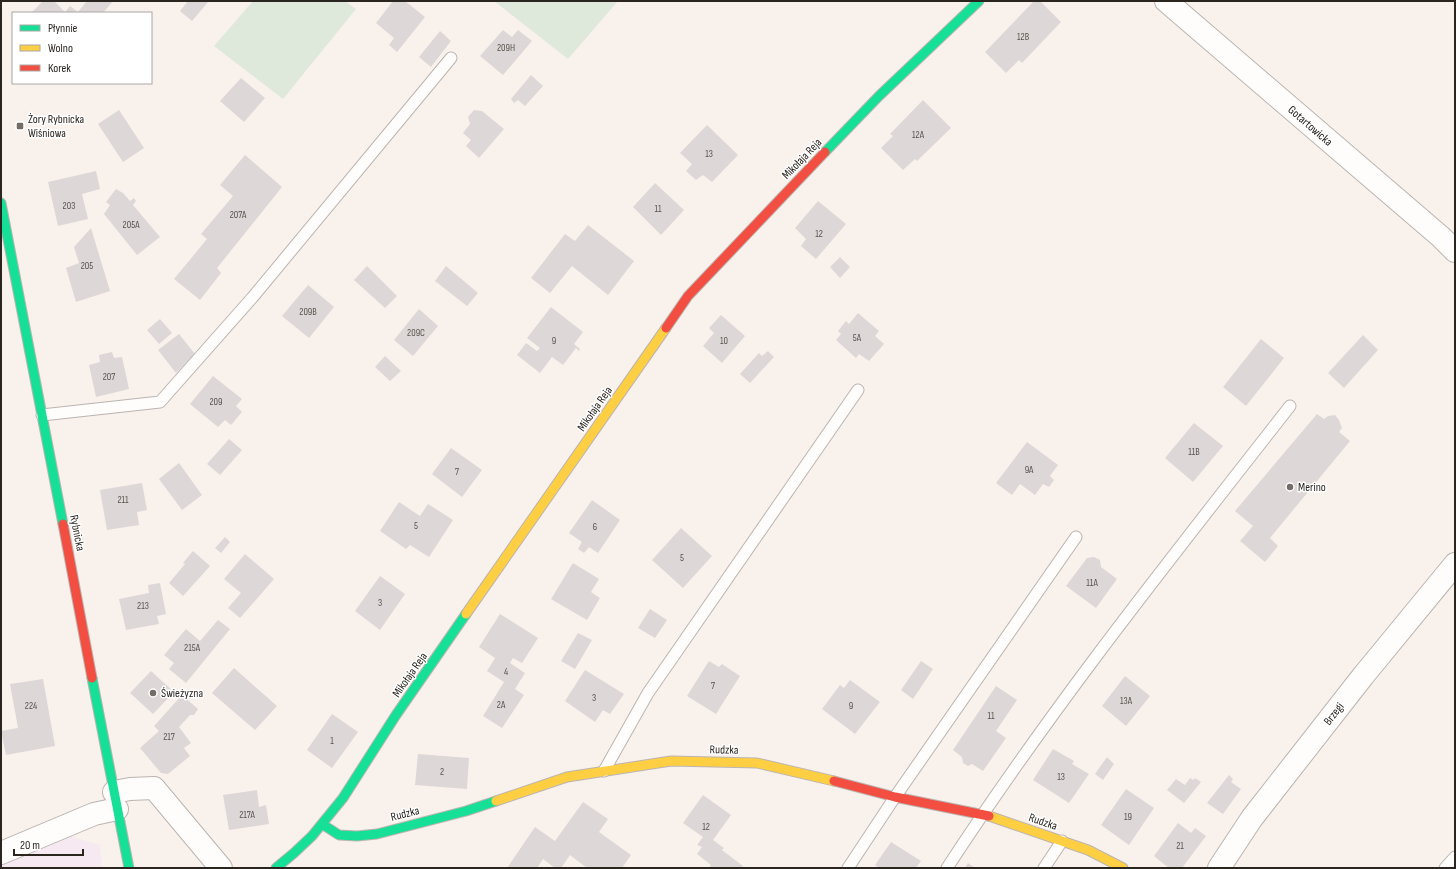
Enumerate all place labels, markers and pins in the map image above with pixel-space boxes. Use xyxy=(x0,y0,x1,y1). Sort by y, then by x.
place label: Żory Rybnicka Wiśniowa xyxy=(28,112,85,141)
marker: Żory Rybnicka Wiśniowa xyxy=(15,121,25,131)
place label: Merino xyxy=(1298,480,1326,495)
marker: Merino xyxy=(1285,482,1295,492)
place label: Świeżyzna xyxy=(161,686,203,701)
marker: Świeżyzna xyxy=(148,688,158,698)

